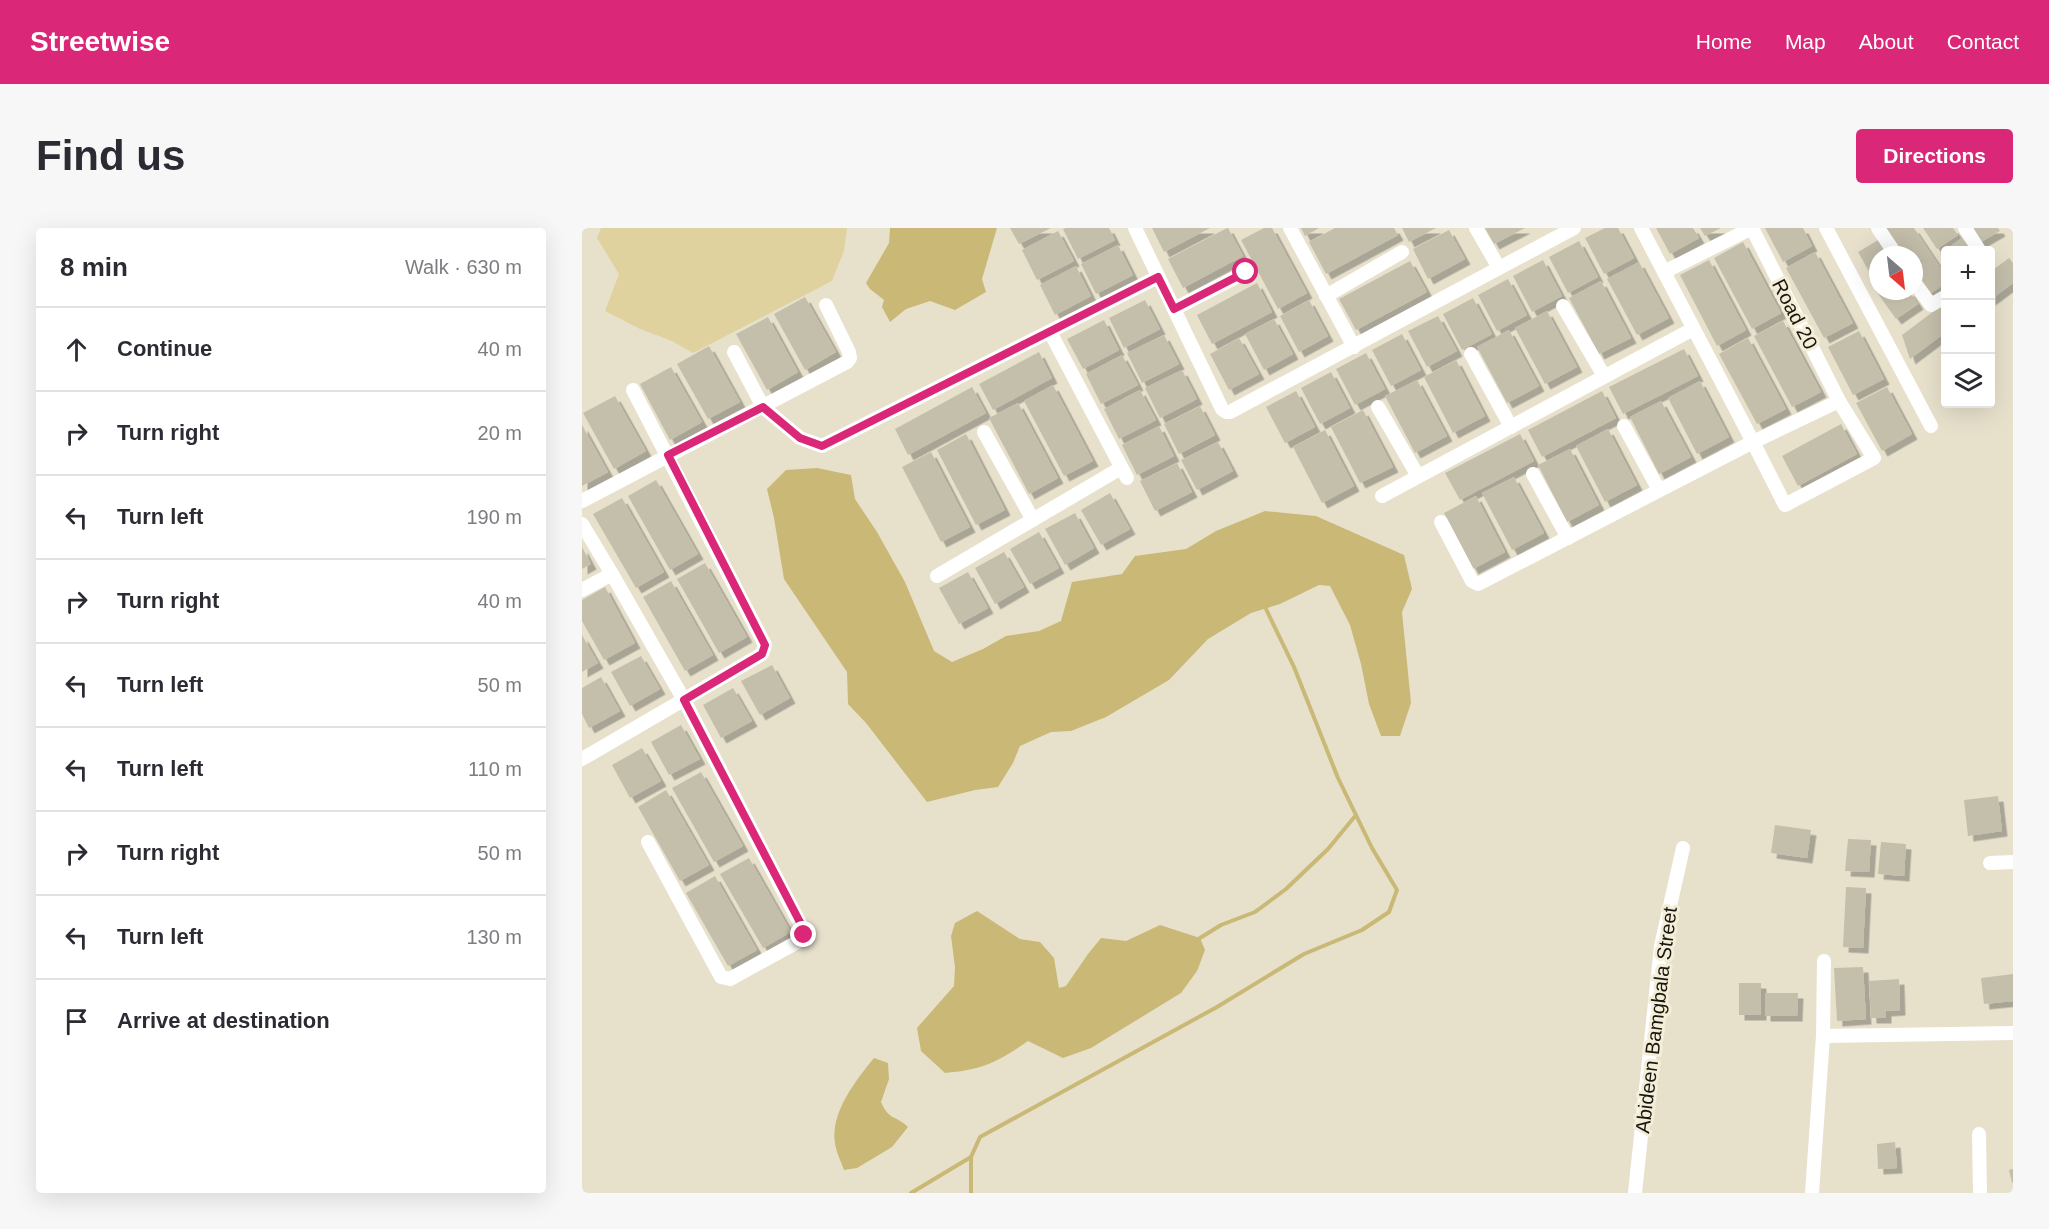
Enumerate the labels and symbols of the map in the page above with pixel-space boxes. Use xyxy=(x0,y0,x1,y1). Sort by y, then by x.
north arrow xyxy=(1869,246,1923,300)
route start xyxy=(1232,258,1258,284)
street label: Road 20 xyxy=(1768,275,1822,353)
street label: Abideen Bamgbala Street xyxy=(1631,905,1681,1134)
route end xyxy=(790,921,816,947)

